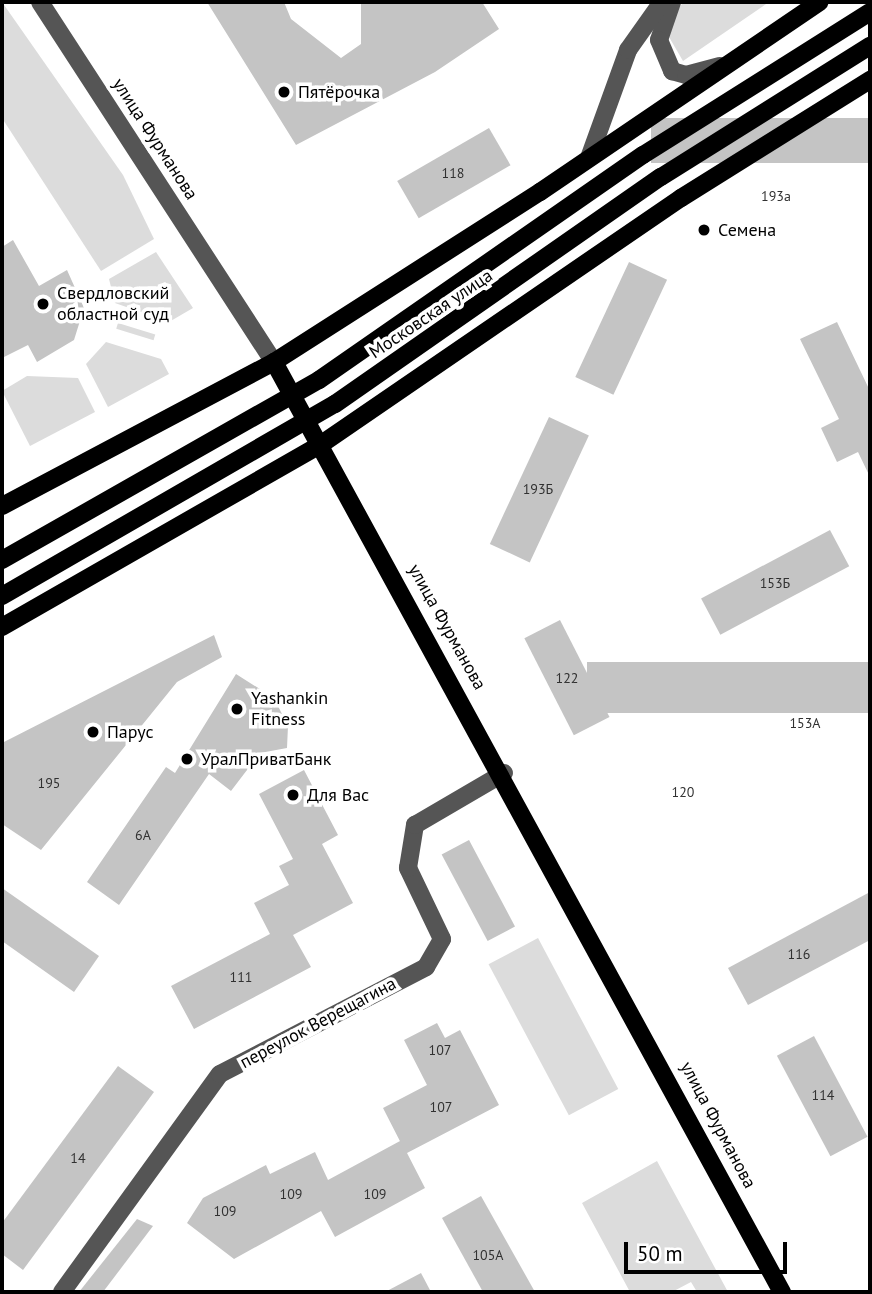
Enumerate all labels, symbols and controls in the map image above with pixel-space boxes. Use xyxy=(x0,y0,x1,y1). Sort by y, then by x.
street label: улица Фурманова xyxy=(108,74,202,204)
place label: Пятёрочка xyxy=(298,81,380,103)
marker: Пятёрочка xyxy=(276,84,292,100)
house number: 118 xyxy=(442,165,464,181)
house number: 193a xyxy=(761,188,791,204)
place label: Семена xyxy=(718,219,776,241)
marker: Семена xyxy=(696,222,712,238)
street label: Московская улица xyxy=(365,265,497,363)
place label: Свердловский областной суд xyxy=(57,283,169,326)
marker: Свердловский областной суд xyxy=(35,296,51,312)
house number: 193Б xyxy=(523,481,553,497)
street label: улица Фурманова xyxy=(404,560,490,694)
house number: 153Б xyxy=(760,575,790,591)
house number: 122 xyxy=(556,670,578,686)
place label: Yashankin Fitness xyxy=(251,688,328,730)
marker: Yashankin Fitness xyxy=(229,701,245,717)
house number: 153А xyxy=(789,715,821,731)
place label: Парус xyxy=(107,721,154,743)
marker: Парус xyxy=(85,724,101,740)
place label: УралПриватБанк xyxy=(201,748,331,770)
marker: УралПриватБанк xyxy=(179,751,195,767)
house number: 195 xyxy=(38,775,60,791)
place label: Для Вас xyxy=(307,784,369,806)
house number: 120 xyxy=(672,784,694,800)
marker: Для Вас xyxy=(285,787,301,803)
house number: 6А xyxy=(135,827,151,843)
house number: 116 xyxy=(788,946,810,962)
house number: 111 xyxy=(230,969,252,985)
street label: переулок Верещагина xyxy=(236,973,400,1073)
house number: 107 xyxy=(429,1042,451,1058)
street label: улица Фурманова xyxy=(676,1058,760,1192)
house number: 114 xyxy=(812,1087,834,1103)
house number: 107 xyxy=(430,1099,452,1115)
house number: 14 xyxy=(70,1150,86,1166)
house number: 109 xyxy=(280,1186,302,1202)
house number: 109 xyxy=(364,1186,386,1202)
house number: 109 xyxy=(214,1203,236,1219)
scale bar xyxy=(627,1228,790,1272)
text: 50 m xyxy=(637,1240,683,1267)
house number: 105А xyxy=(472,1247,504,1263)

